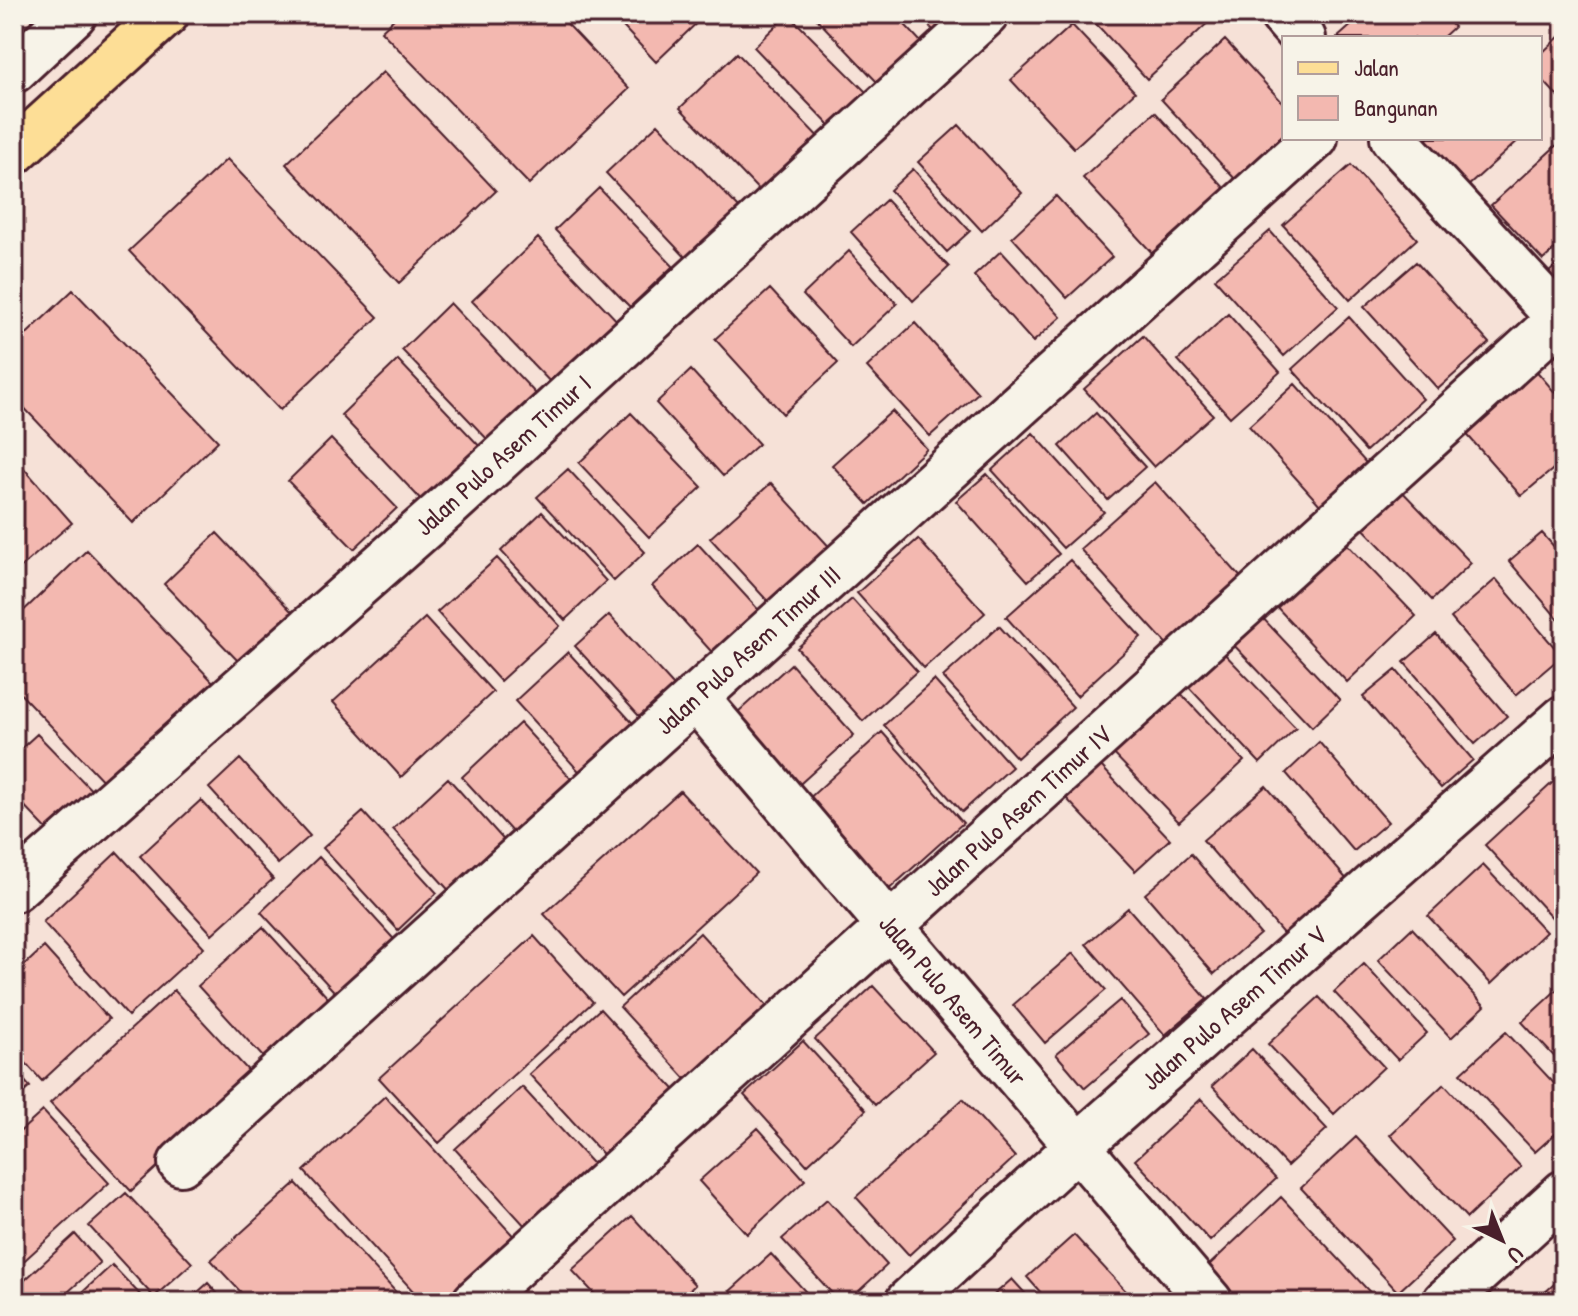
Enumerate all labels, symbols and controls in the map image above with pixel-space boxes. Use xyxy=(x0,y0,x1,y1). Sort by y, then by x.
legend xyxy=(1282,36,1542,140)
text: Jalan xyxy=(1354,51,1399,83)
text: Bangunan xyxy=(1354,91,1438,123)
street label: Jalan Pulo Asem Timur I xyxy=(407,366,598,543)
street label: Jalan Pulo Asem Timur III xyxy=(648,557,848,742)
street label: Jalan Pulo Asem Timur IV xyxy=(917,717,1119,904)
street label: Jalan Pulo Asem Timur xyxy=(871,907,1035,1093)
street label: Jalan Pulo Asem Timur V xyxy=(1134,917,1334,1098)
north arrow xyxy=(1462,1200,1542,1280)
text: U xyxy=(1501,1240,1530,1270)

